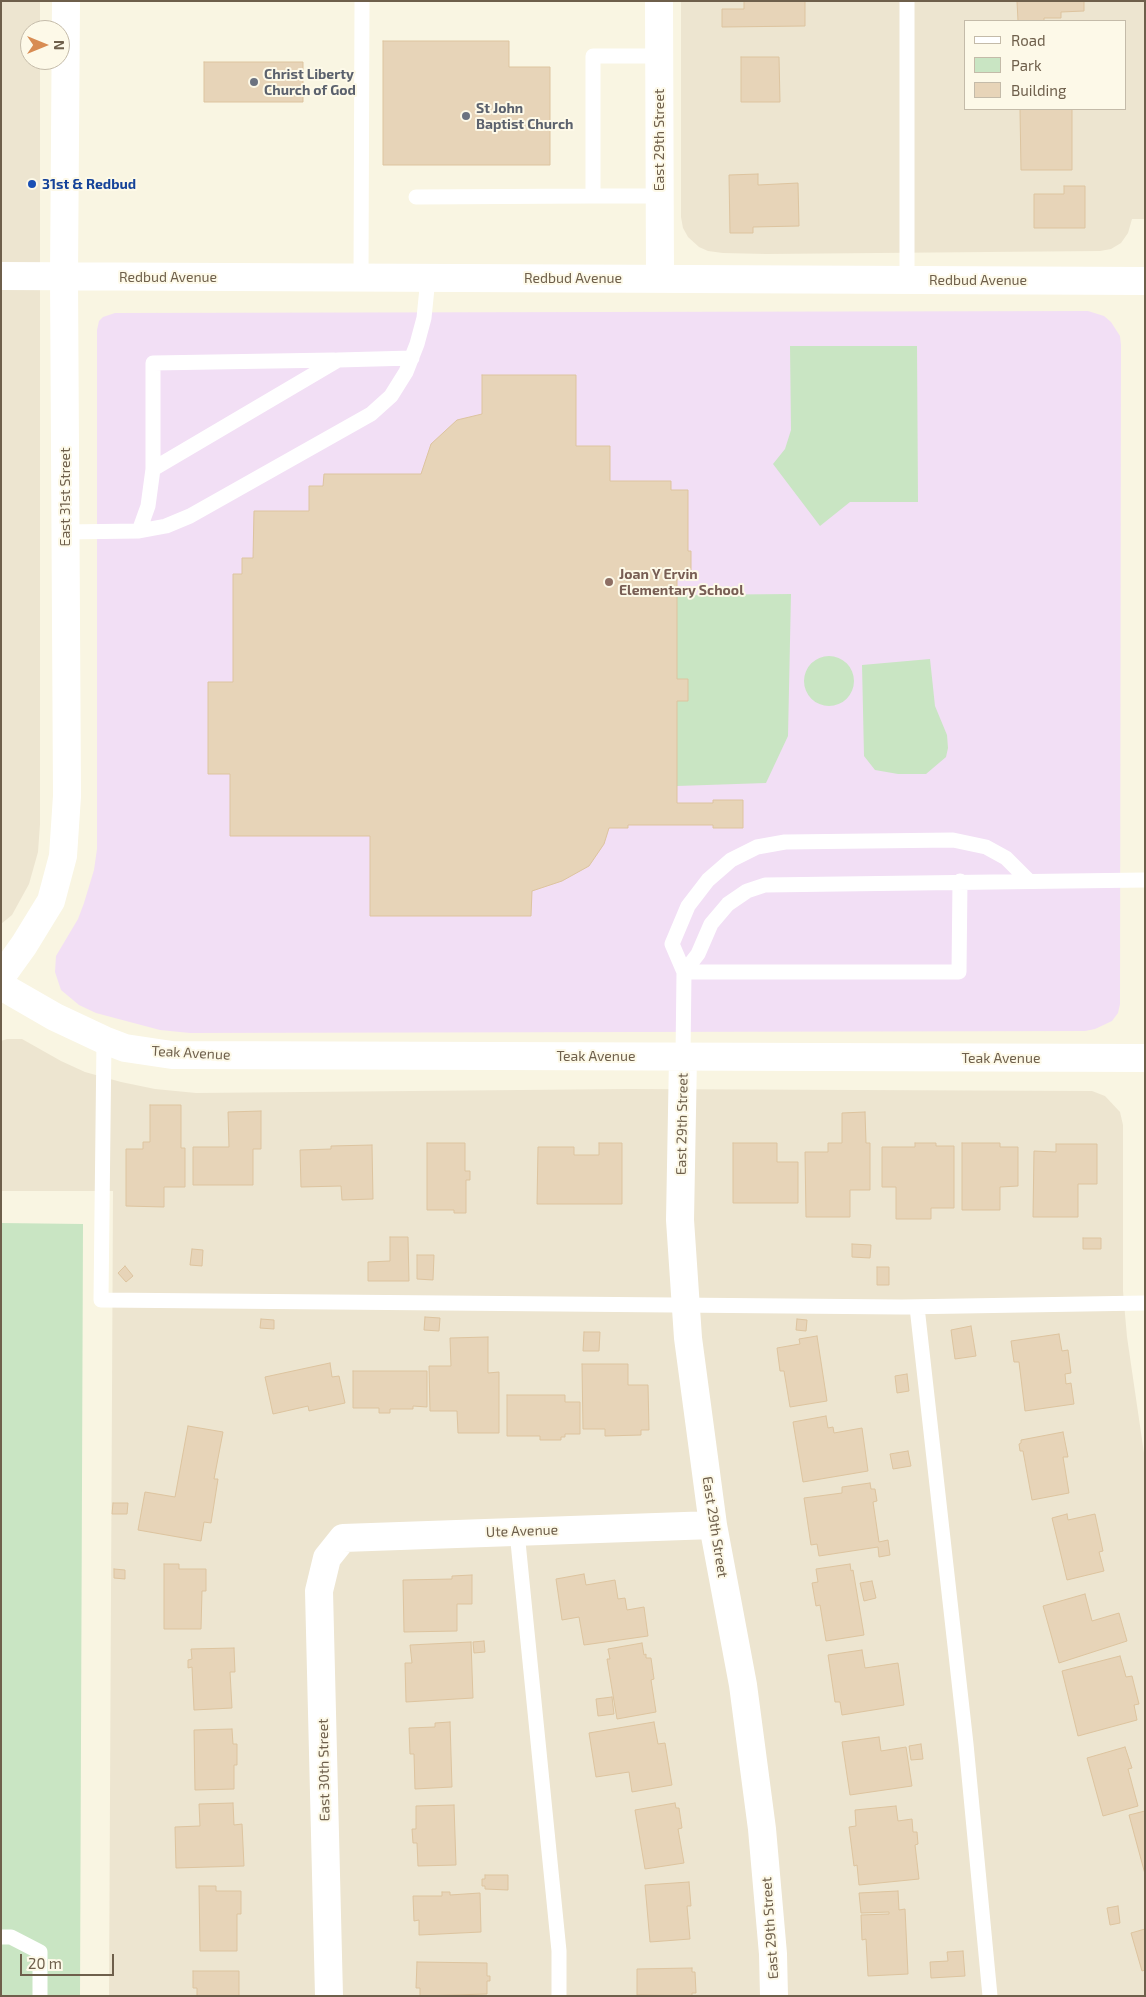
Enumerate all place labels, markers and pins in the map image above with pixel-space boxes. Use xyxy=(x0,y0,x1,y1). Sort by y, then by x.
place label: Christ Liberty Church of God xyxy=(264,66,356,98)
marker: Christ Liberty Church of God xyxy=(248,76,260,88)
place label: St John Baptist Church xyxy=(476,100,573,132)
marker: St John Baptist Church xyxy=(460,110,472,122)
place label: 31st & Redbud xyxy=(42,176,136,192)
marker: 31st & Redbud xyxy=(26,178,38,190)
place label: Joan Y Ervin Elementary School xyxy=(619,566,744,598)
marker: Joan Y Ervin Elementary School xyxy=(603,576,615,588)

